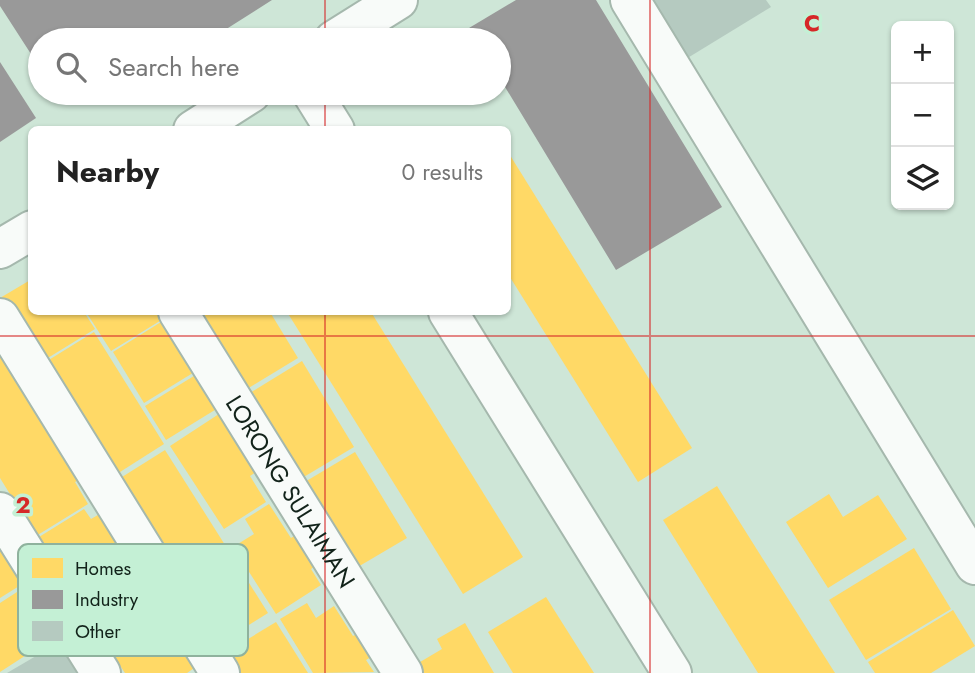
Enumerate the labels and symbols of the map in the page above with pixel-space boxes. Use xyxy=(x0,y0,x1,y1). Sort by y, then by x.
text: C xyxy=(804,6,820,40)
street label: LORONG SULAIMAN xyxy=(217,389,364,595)
text: 2 xyxy=(15,488,31,522)
legend xyxy=(18,544,248,656)
text: Homes xyxy=(75,555,132,582)
text: Industry xyxy=(75,586,139,613)
text: Other xyxy=(75,618,121,645)

